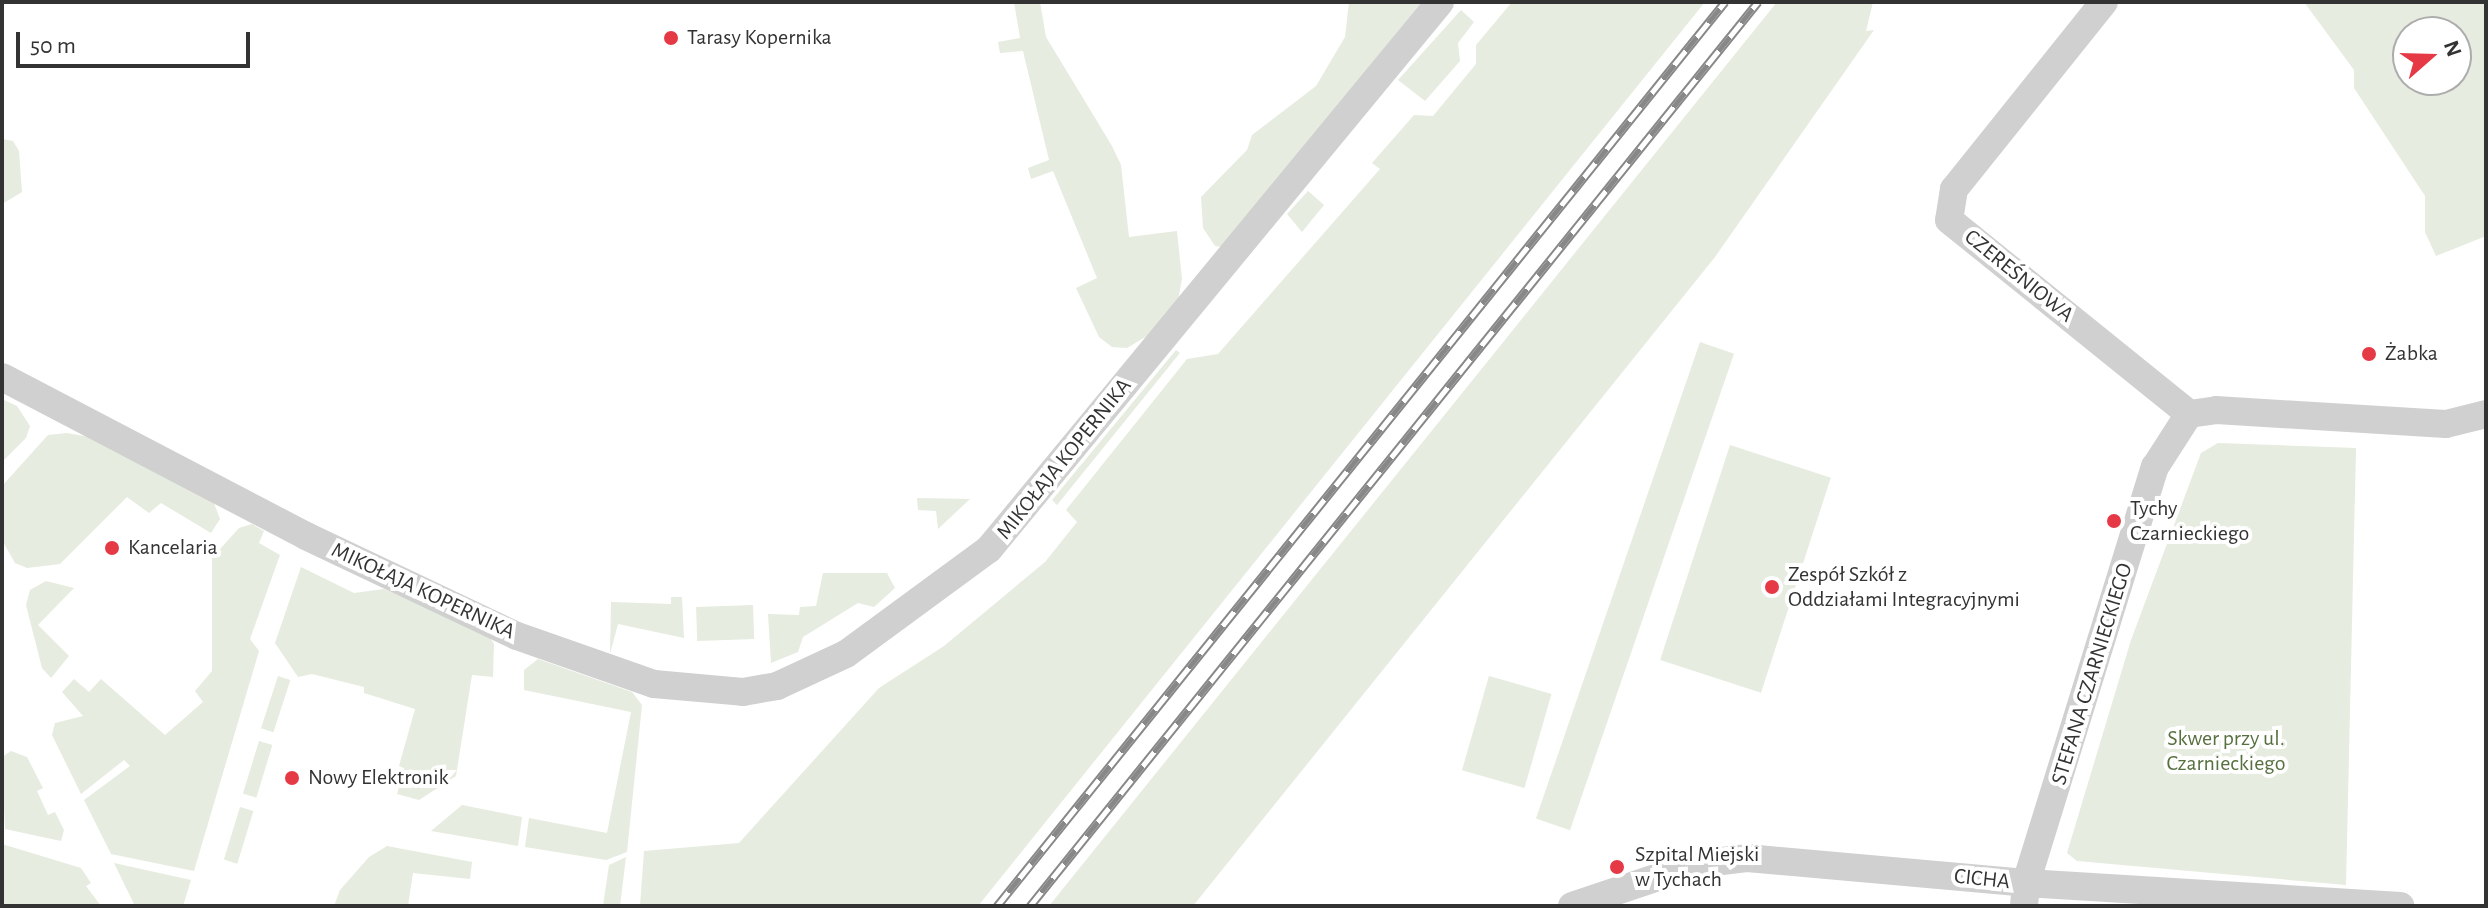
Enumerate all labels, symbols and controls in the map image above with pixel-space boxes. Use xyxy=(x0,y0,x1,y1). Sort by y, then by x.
scale bar xyxy=(20,16,254,66)
north arrow xyxy=(2392,16,2472,96)
place label: Tarasy Kopernika xyxy=(687,25,832,51)
marker: Tarasy Kopernika xyxy=(662,29,680,47)
text: 50 m xyxy=(30,34,76,58)
text: N xyxy=(2440,38,2466,59)
street label: CZEREŚNIOWA xyxy=(1959,224,2079,328)
place label: Żabka xyxy=(2385,341,2438,367)
marker: Żabka xyxy=(2360,345,2378,363)
street label: MIKOŁAJA KOPERNIKA xyxy=(991,373,1137,545)
place label: Tychy Czarnieckiego xyxy=(2130,495,2249,546)
marker: Tychy Czarnieckiego xyxy=(2105,512,2123,530)
place label: Kancelaria xyxy=(128,535,218,561)
street label: MIKOŁAJA KOPERNIKA xyxy=(327,537,519,645)
marker: Kancelaria xyxy=(103,539,121,557)
street label: STEFANA CZARNIECKIEGO xyxy=(2046,560,2138,788)
place label: Zespół Szkół z Oddziałami Integracyjnymi xyxy=(1788,561,2020,612)
marker: Zespół Szkół z Oddziałami Integracyjnymi xyxy=(1763,578,1781,596)
park label: Skwer przy ul. Czarnieckiego xyxy=(2166,725,2286,776)
place label: Nowy Elektronik xyxy=(308,765,449,791)
marker: Nowy Elektronik xyxy=(283,769,301,787)
place label: Szpital Miejski w Tychach xyxy=(1635,841,1759,892)
marker: Szpital Miejski w Tychach xyxy=(1606,856,1628,878)
street label: CICHA xyxy=(1953,863,2011,895)

